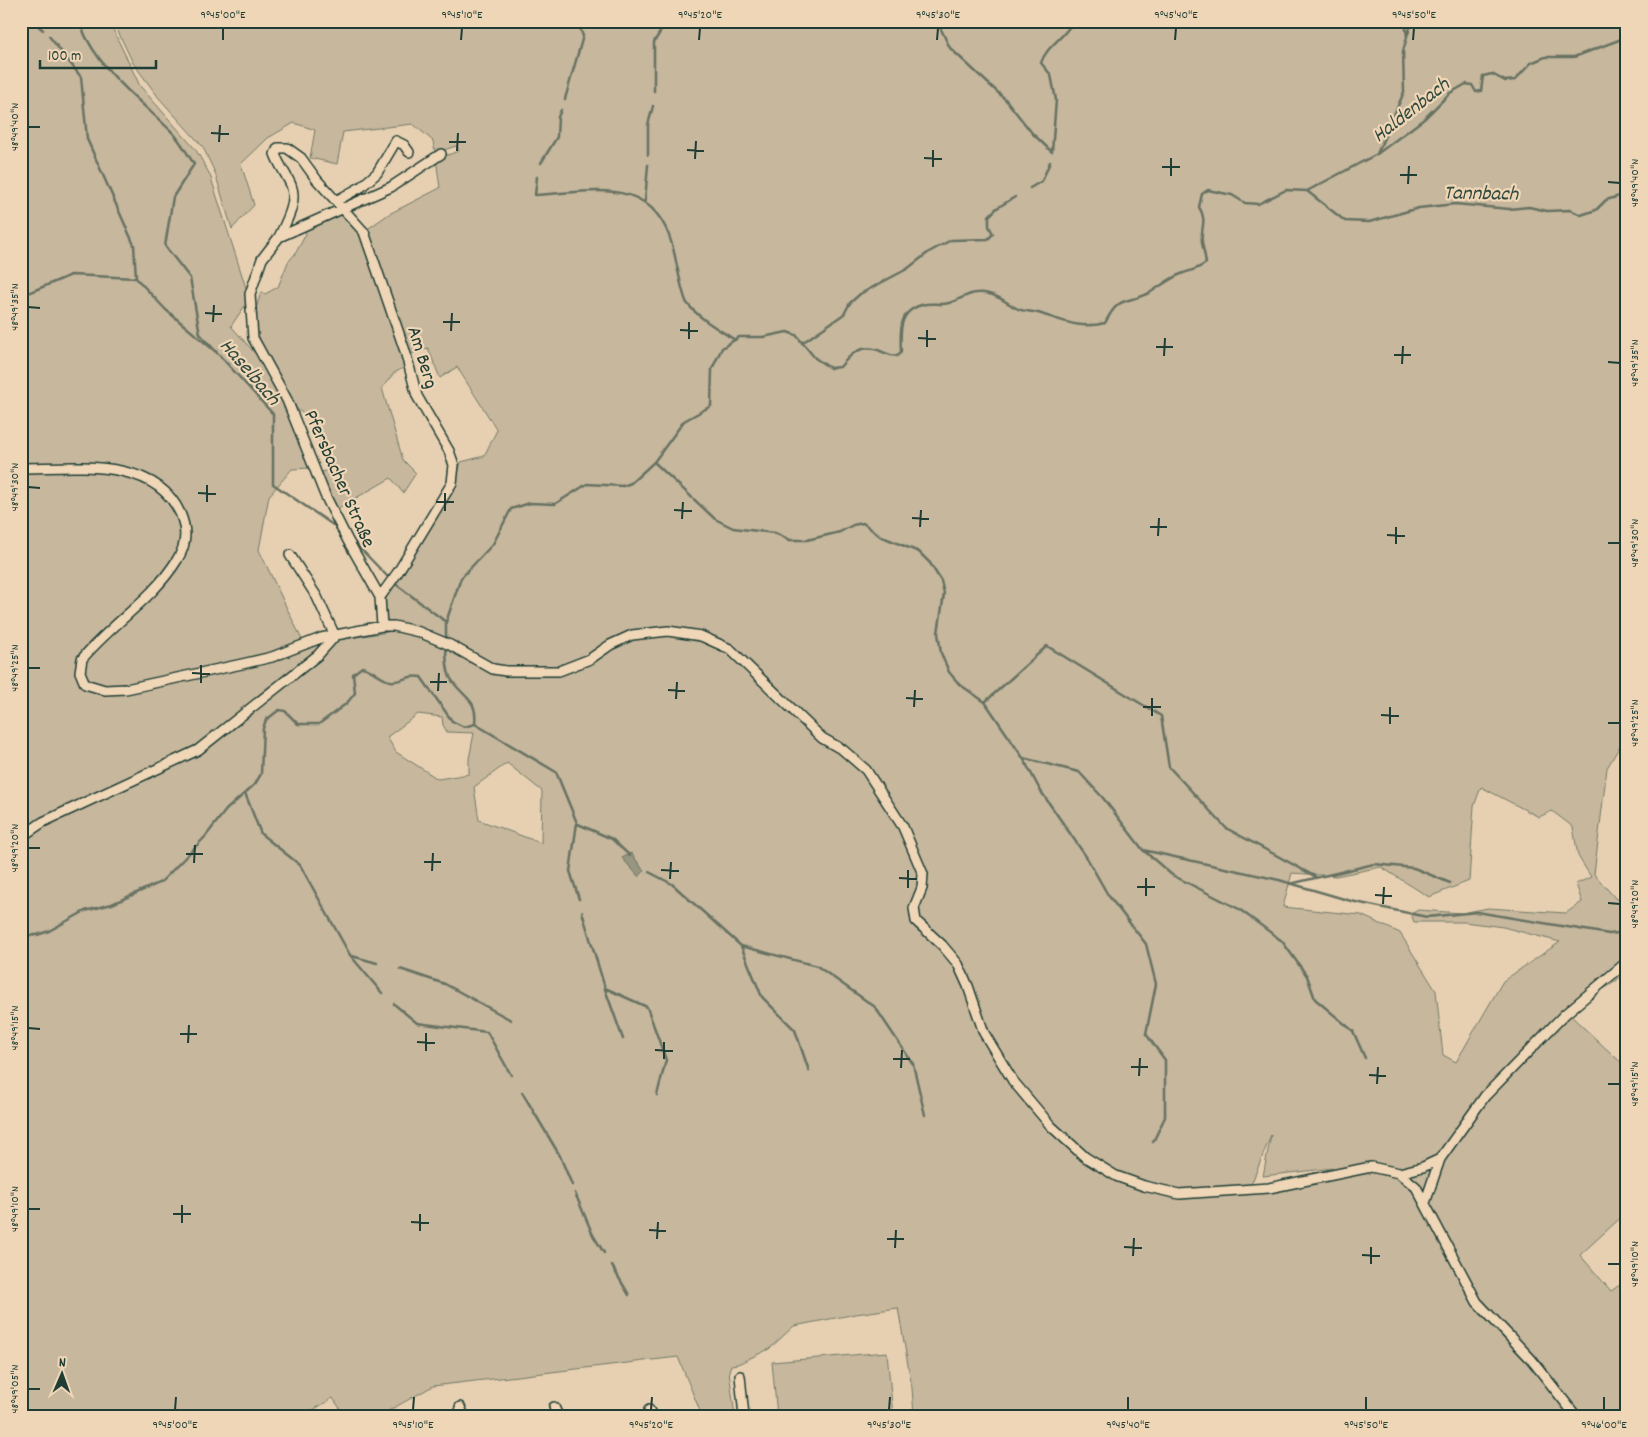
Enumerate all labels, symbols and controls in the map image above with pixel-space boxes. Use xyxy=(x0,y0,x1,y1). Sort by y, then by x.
text: 9°45'00"E xyxy=(200,7,246,24)
text: 9°45'10"E xyxy=(441,7,483,24)
text: 9°45'20"E xyxy=(678,7,722,24)
text: 9°45'30"E xyxy=(916,7,960,24)
text: 9°45'40"E xyxy=(1154,7,1198,24)
text: 9°45'50"E xyxy=(1392,7,1437,24)
scale bar xyxy=(40,38,156,70)
text: 100 m xyxy=(48,46,81,68)
water label: Haldenbach xyxy=(1367,71,1458,151)
text: 48°49'40"N xyxy=(7,103,24,151)
text: 48°49'40"N xyxy=(1627,159,1644,207)
water label: Tannbach xyxy=(1443,179,1520,211)
text: 48°49'35"N xyxy=(7,283,24,331)
street label: Am Berg xyxy=(398,323,444,392)
water label: Haselbach xyxy=(211,333,287,414)
text: 48°49'35"N xyxy=(1627,339,1644,387)
street label: Pfersbacher Straße xyxy=(295,406,381,553)
text: 48°49'30"N xyxy=(7,463,24,511)
text: 48°49'30"N xyxy=(1627,519,1644,567)
text: 48°49'25"N xyxy=(7,644,24,692)
text: 48°49'25"N xyxy=(1627,699,1644,747)
text: 48°49'20"N xyxy=(7,824,24,872)
text: 48°49'20"N xyxy=(1627,880,1644,928)
text: 48°49'15"N xyxy=(7,1005,24,1050)
text: 48°49'15"N xyxy=(1627,1061,1644,1106)
text: 48°49'10"N xyxy=(7,1186,24,1232)
text: 48°49'10"N xyxy=(1627,1241,1644,1287)
north arrow xyxy=(38,1350,88,1400)
text: N xyxy=(59,1353,66,1373)
text: 48°49'05"N xyxy=(7,1365,24,1413)
text: 9°45'00"E xyxy=(152,1417,198,1434)
text: 9°45'10"E xyxy=(392,1417,434,1434)
text: 9°45'20"E xyxy=(629,1417,673,1434)
text: 9°45'30"E xyxy=(867,1417,911,1434)
text: 9°45'40"E xyxy=(1106,1417,1150,1434)
text: 9°45'50"E xyxy=(1344,1417,1389,1434)
text: 9°46'00"E xyxy=(1581,1417,1627,1434)

